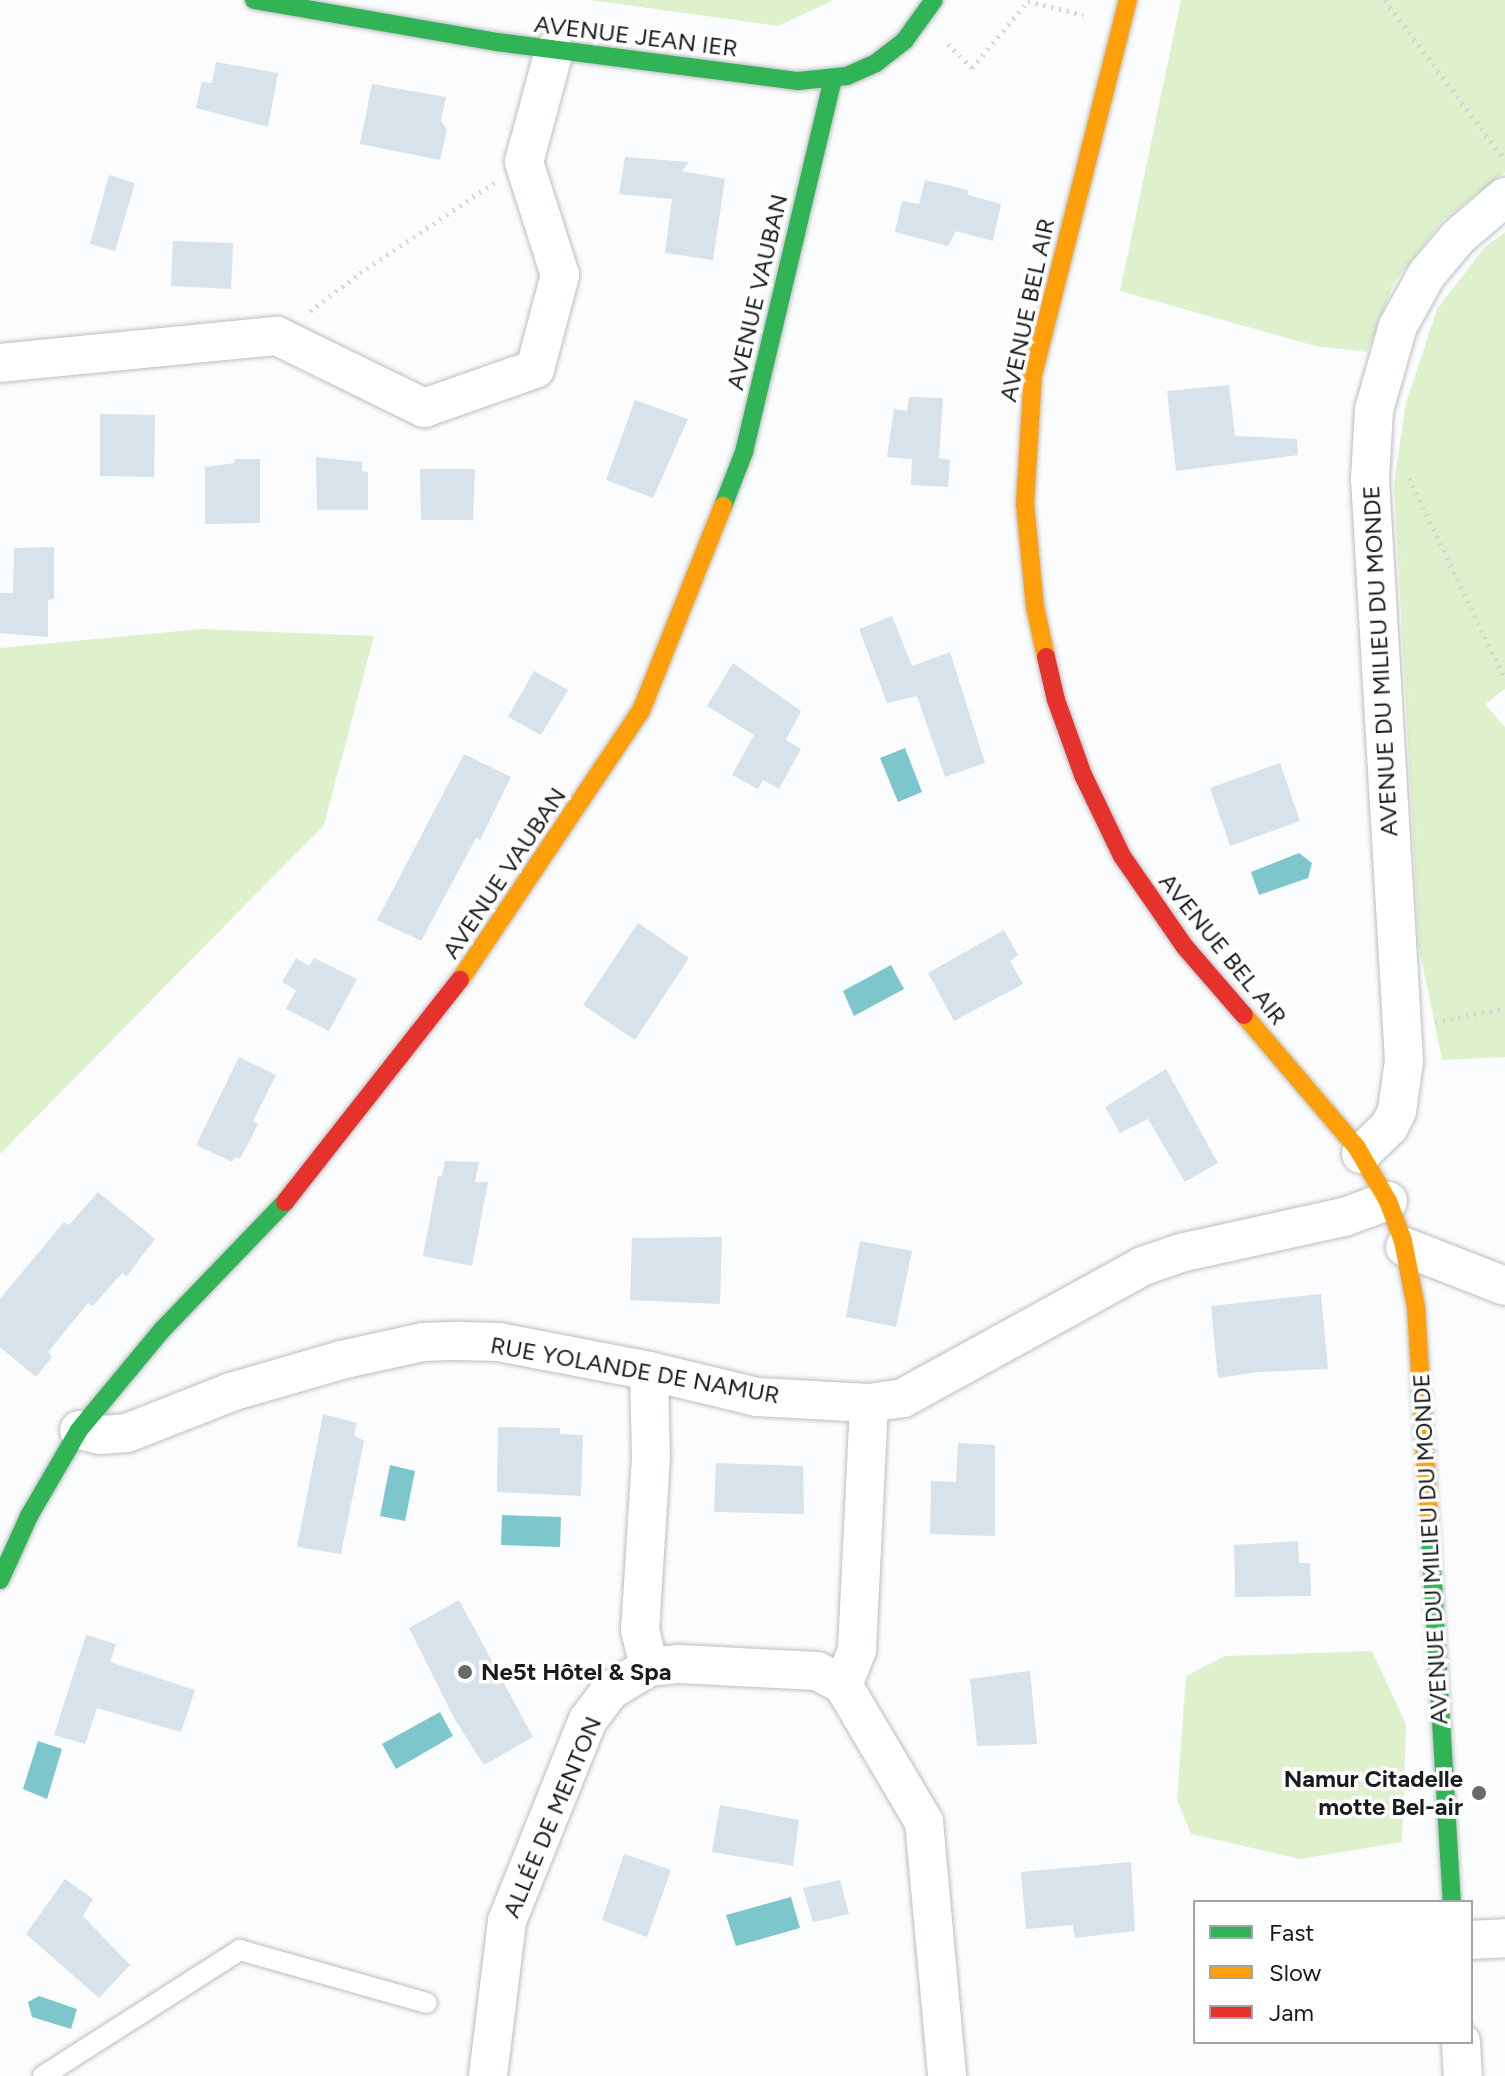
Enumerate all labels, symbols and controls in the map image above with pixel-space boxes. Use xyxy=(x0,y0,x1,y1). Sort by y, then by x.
street label: AVENUE JEAN IER xyxy=(533,9,739,63)
street label: AVENUE VAUBAN xyxy=(720,191,794,393)
street label: AVENUE BEL AIR xyxy=(993,216,1061,404)
street label: AVENUE DU MILIEU DU MONDE xyxy=(1356,485,1404,837)
street label: AVENUE VAUBAN xyxy=(436,782,572,964)
street label: AVENUE BEL AIR xyxy=(1153,867,1293,1031)
street label: RUE YOLANDE DE NAMUR xyxy=(488,1330,782,1410)
street label: AVENUE DU MILIEU DU MONDE xyxy=(1406,1373,1454,1725)
place label: Ne5t Hôtel & Spa xyxy=(481,1658,671,1686)
marker: Ne5t Hôtel & Spa xyxy=(456,1663,474,1681)
street label: ALLÉE DE MENTON xyxy=(497,1712,607,1922)
place label: Namur Citadelle motte Bel-air xyxy=(1284,1765,1463,1821)
marker: Namur Citadelle motte Bel-air xyxy=(1470,1784,1488,1802)
legend xyxy=(1193,1900,1473,2044)
text: Fast xyxy=(1269,1918,1314,1947)
text: Slow xyxy=(1269,1958,1321,1987)
text: Jam xyxy=(1269,1998,1314,2027)

